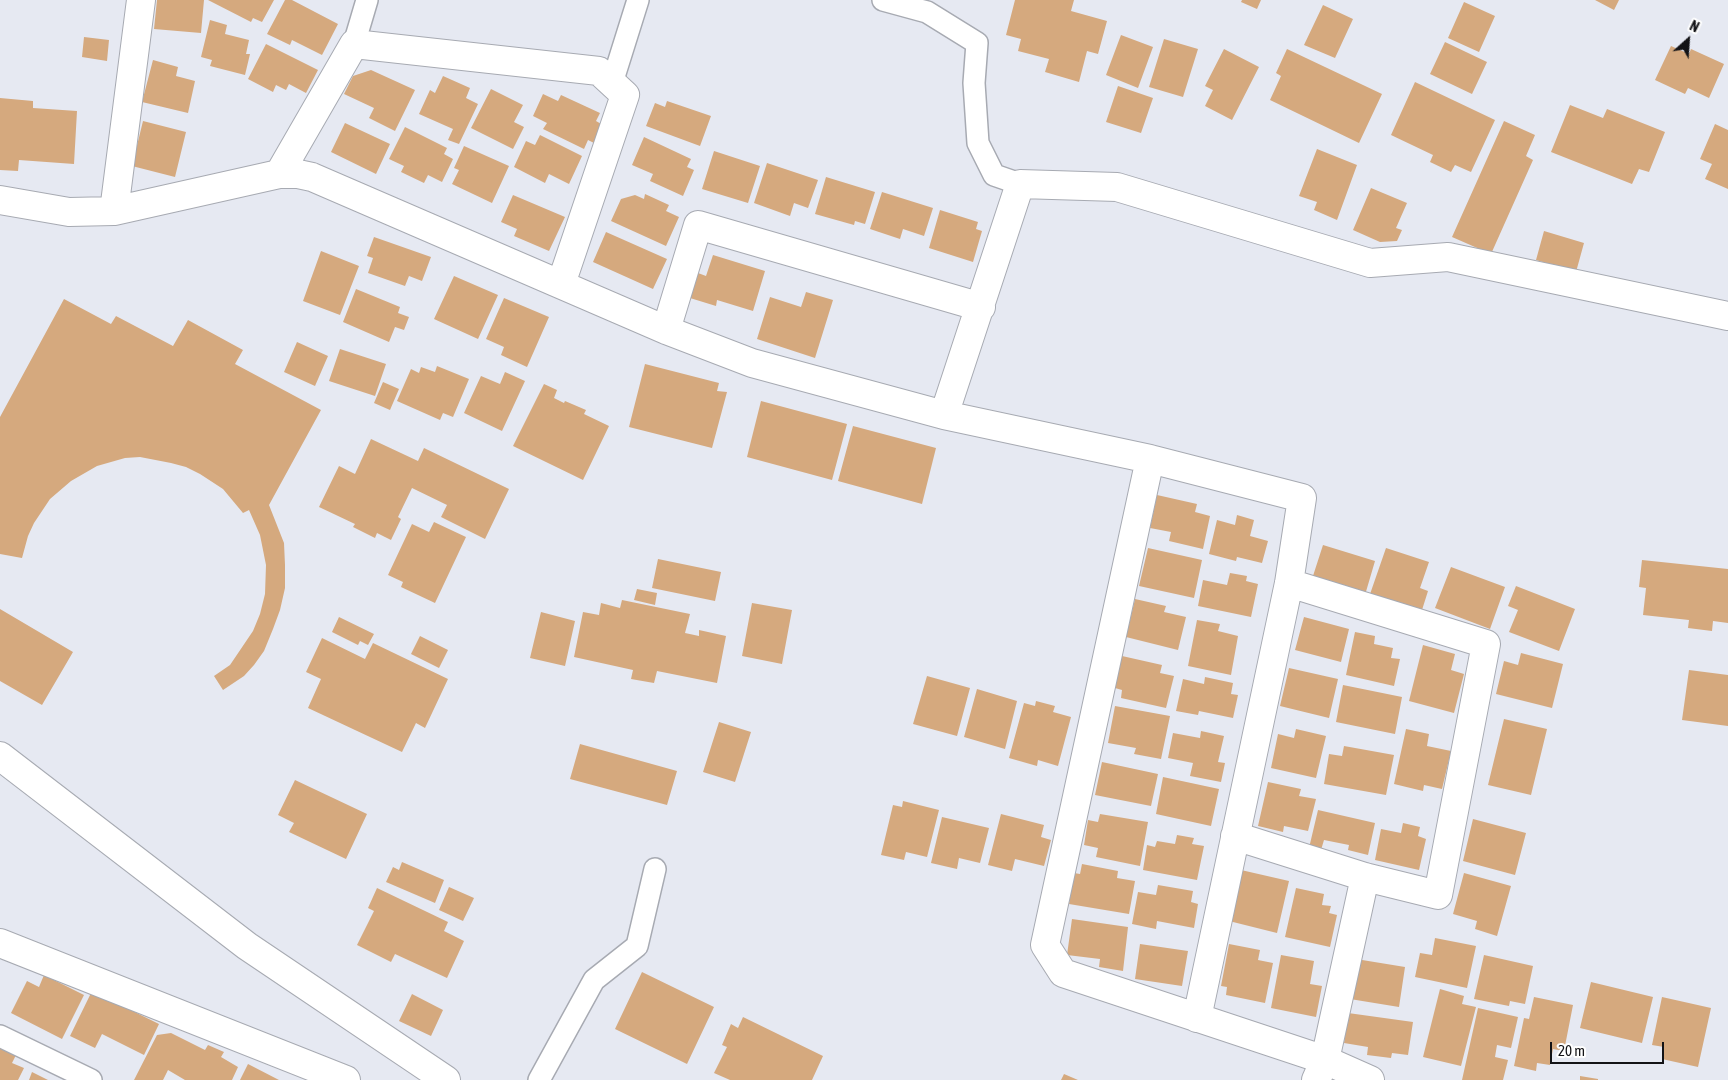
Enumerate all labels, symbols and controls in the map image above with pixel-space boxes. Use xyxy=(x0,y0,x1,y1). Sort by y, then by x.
north arrow xyxy=(1663,15,1713,65)
text: N xyxy=(1687,18,1702,36)
scale bar xyxy=(1553,1032,1667,1064)
text: 20 m xyxy=(1558,1042,1585,1059)

